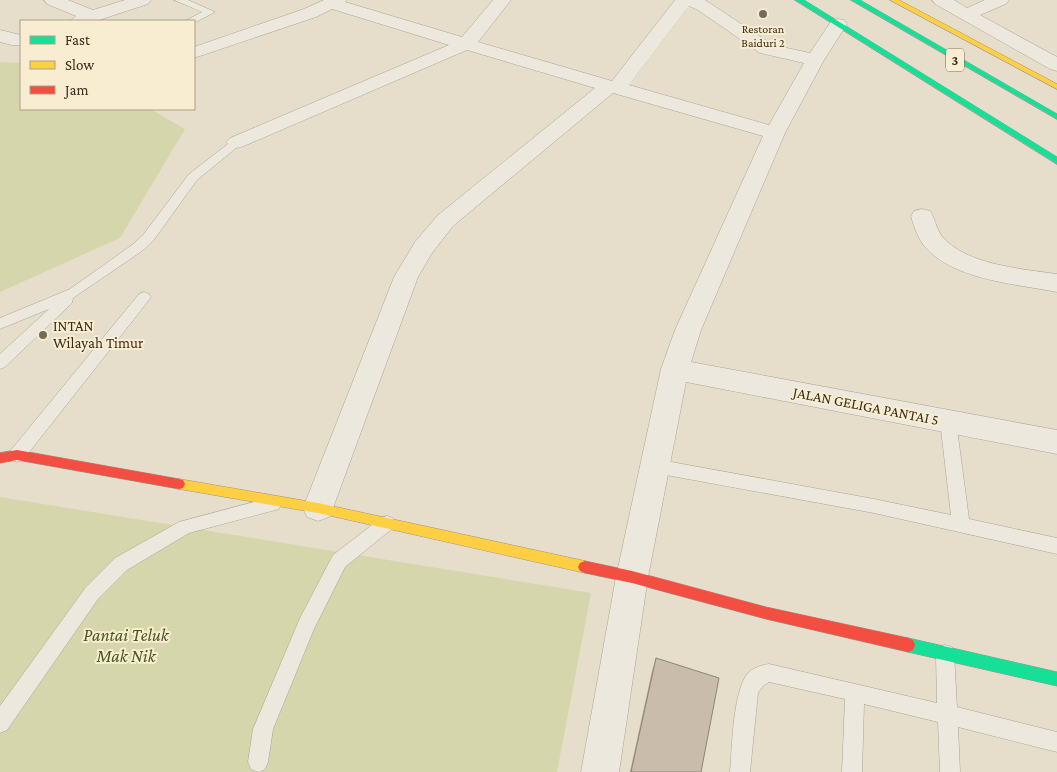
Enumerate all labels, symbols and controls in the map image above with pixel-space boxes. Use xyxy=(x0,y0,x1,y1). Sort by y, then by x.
marker: Restoran Baiduri 2 xyxy=(757,8,769,20)
legend xyxy=(20,20,195,110)
place label: Restoran Baiduri 2 xyxy=(741,22,785,50)
text: Fast xyxy=(65,32,91,48)
road number: 3 xyxy=(946,48,964,72)
text: Slow xyxy=(65,57,95,73)
text: Jam xyxy=(63,82,88,99)
place label: INTAN Wilayah Timur xyxy=(53,318,144,352)
marker: INTAN Wilayah Timur xyxy=(37,329,49,341)
street label: JALAN GELIGA PANTAI 5 xyxy=(790,384,940,429)
park label: Pantai Teluk Mak Nik xyxy=(83,625,170,666)

